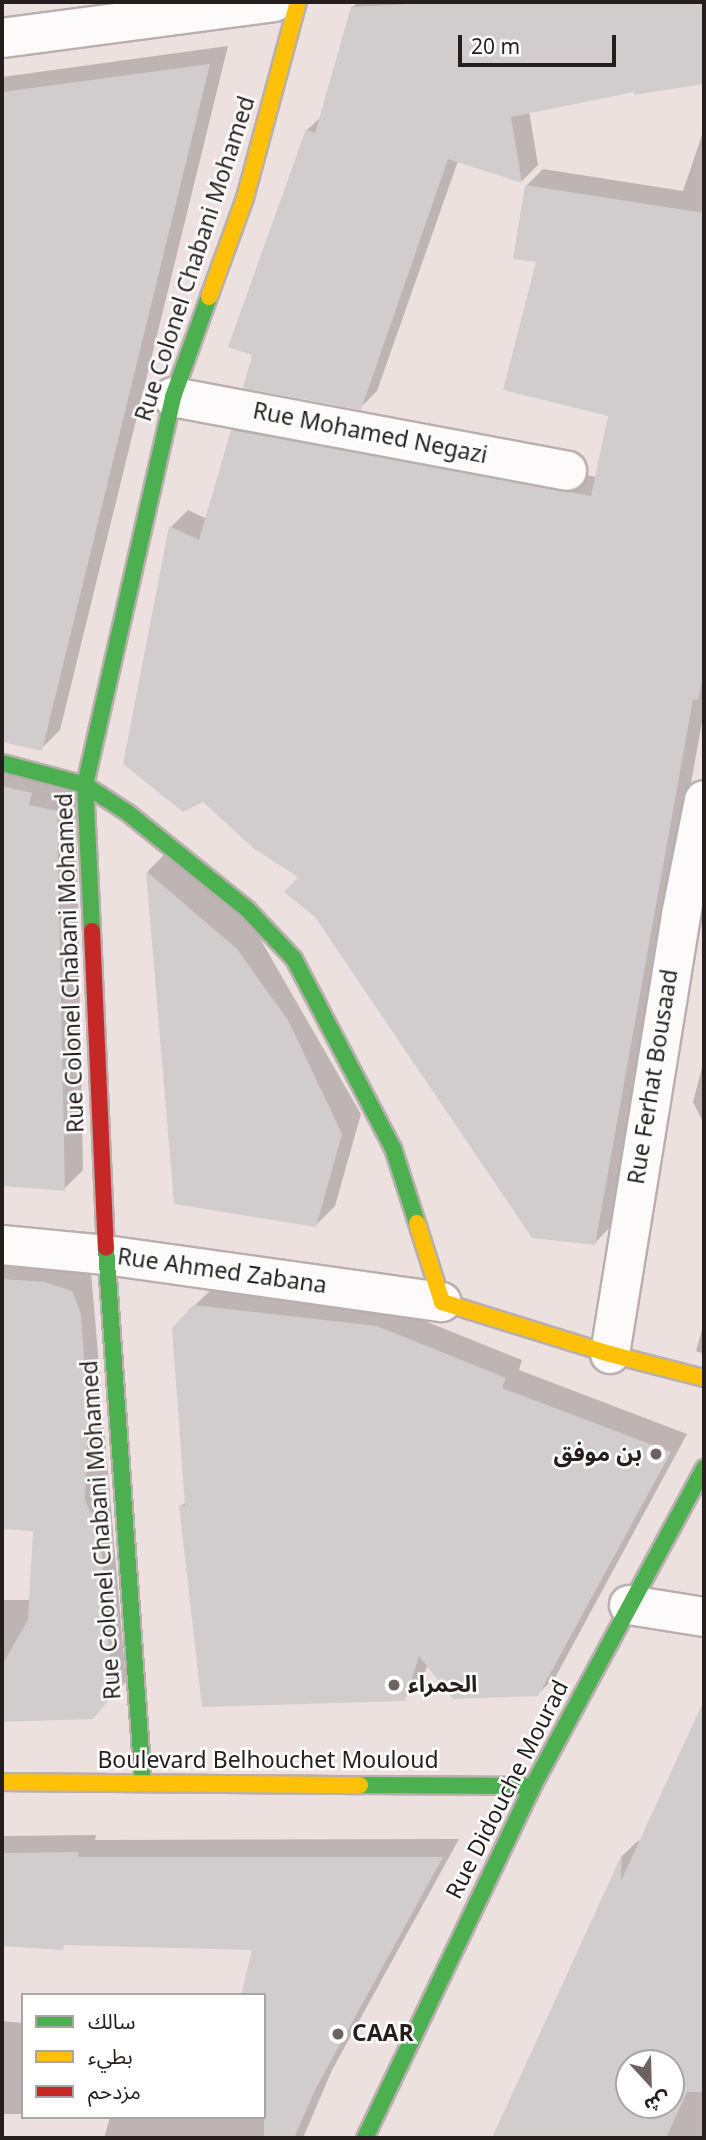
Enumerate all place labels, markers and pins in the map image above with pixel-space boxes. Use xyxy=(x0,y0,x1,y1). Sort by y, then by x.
place label: بن موفق xyxy=(553,1440,642,1468)
marker: بن موفق xyxy=(648,1446,664,1462)
place label: الحمراء xyxy=(408,1671,477,1699)
marker: الحمراء xyxy=(386,1677,402,1693)
place label: CAAR xyxy=(352,2020,414,2048)
marker: CAAR xyxy=(330,2026,346,2042)

